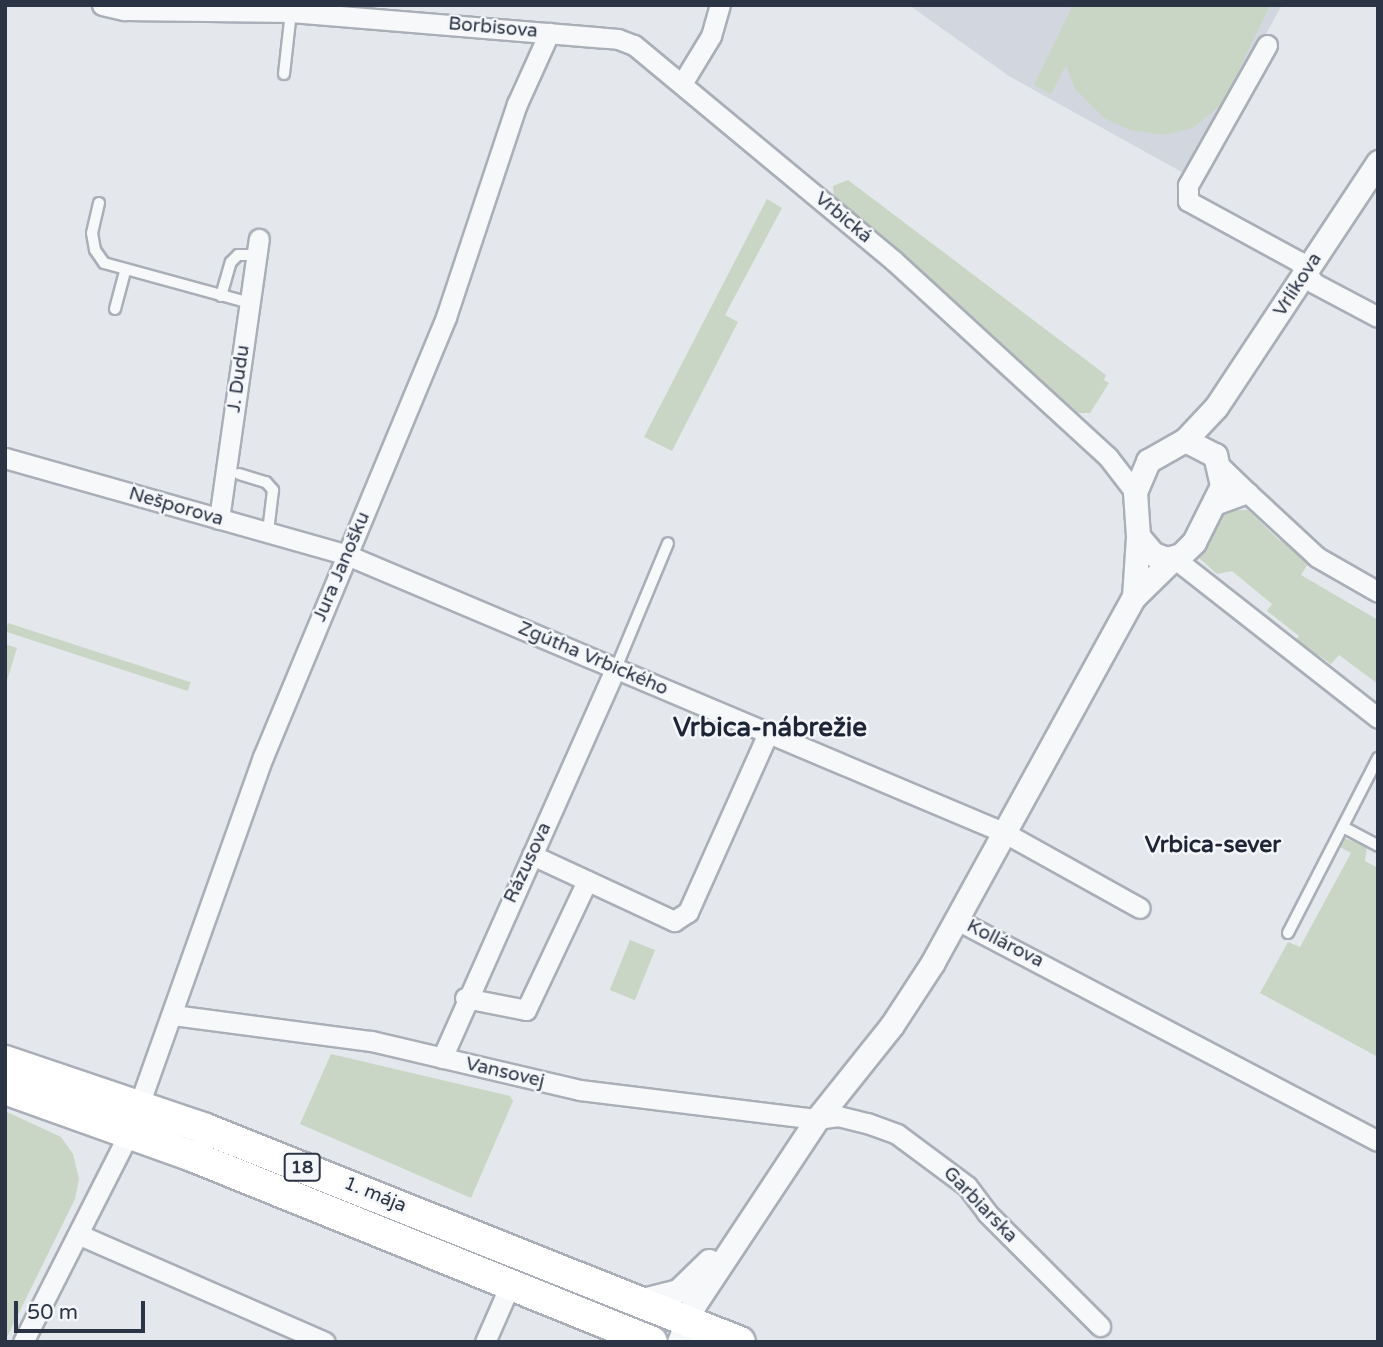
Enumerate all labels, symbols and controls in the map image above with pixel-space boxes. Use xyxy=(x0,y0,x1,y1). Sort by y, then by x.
street label: Borbisova xyxy=(447,13,539,43)
street label: Vrbická xyxy=(810,188,876,248)
street label: Vrlíkova xyxy=(1269,249,1327,321)
street label: J. Dudu xyxy=(223,344,255,414)
street label: Nešporova xyxy=(126,483,226,531)
street label: Jura Janošku xyxy=(309,509,375,625)
street label: Zgútha Vrbického xyxy=(515,617,671,701)
district label: Vrbica-nábrežie xyxy=(673,712,867,744)
street label: Rázusova xyxy=(499,819,557,907)
district label: Vrbica-sever xyxy=(1145,831,1281,859)
street label: Kollárova xyxy=(963,915,1047,973)
street label: Vansovej xyxy=(463,1053,547,1093)
road number: 18 xyxy=(283,1152,321,1182)
street label: Garbiarska xyxy=(938,1162,1022,1248)
street label: 1. mája xyxy=(340,1172,410,1218)
scale bar xyxy=(18,1288,149,1332)
text: 50 m xyxy=(27,1300,78,1325)

